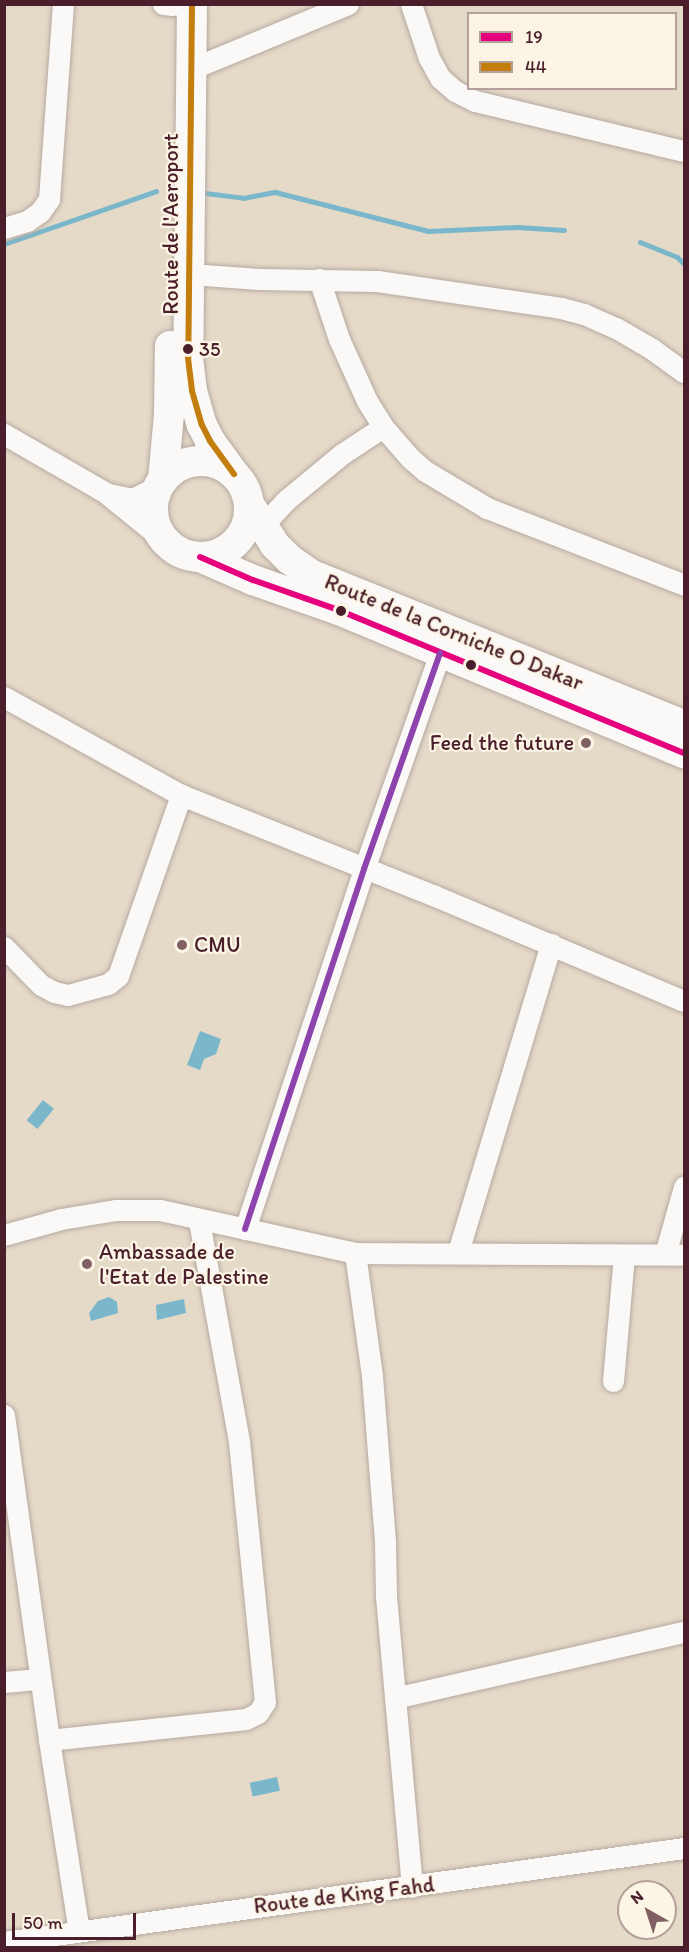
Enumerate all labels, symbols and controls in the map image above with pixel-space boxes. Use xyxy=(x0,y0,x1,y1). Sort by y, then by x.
legend xyxy=(467,12,677,90)
text: 19 xyxy=(525,26,543,48)
text: 44 xyxy=(525,56,547,78)
street label: Route de l'Aeroport xyxy=(158,133,184,315)
place label: 35 xyxy=(199,337,220,361)
marker: 35 xyxy=(182,343,194,355)
street label: Route de la Corniche O Dakar xyxy=(321,568,587,696)
unlabelled marker xyxy=(335,605,347,617)
unlabelled marker xyxy=(465,659,477,671)
place label: Feed the future xyxy=(430,730,574,756)
marker: Feed the future xyxy=(579,736,593,750)
place label: CMU xyxy=(194,932,240,958)
marker: CMU xyxy=(175,938,189,952)
place label: Ambassade de l'Etat de Palestine xyxy=(99,1238,268,1290)
marker: Ambassade de l'Etat de Palestine xyxy=(80,1257,94,1271)
street label: Route de King Fahd xyxy=(252,1871,436,1919)
north arrow xyxy=(617,1880,677,1940)
text: N xyxy=(626,1886,647,1908)
scale bar xyxy=(15,1901,140,1939)
text: 50 m xyxy=(23,1912,63,1934)

